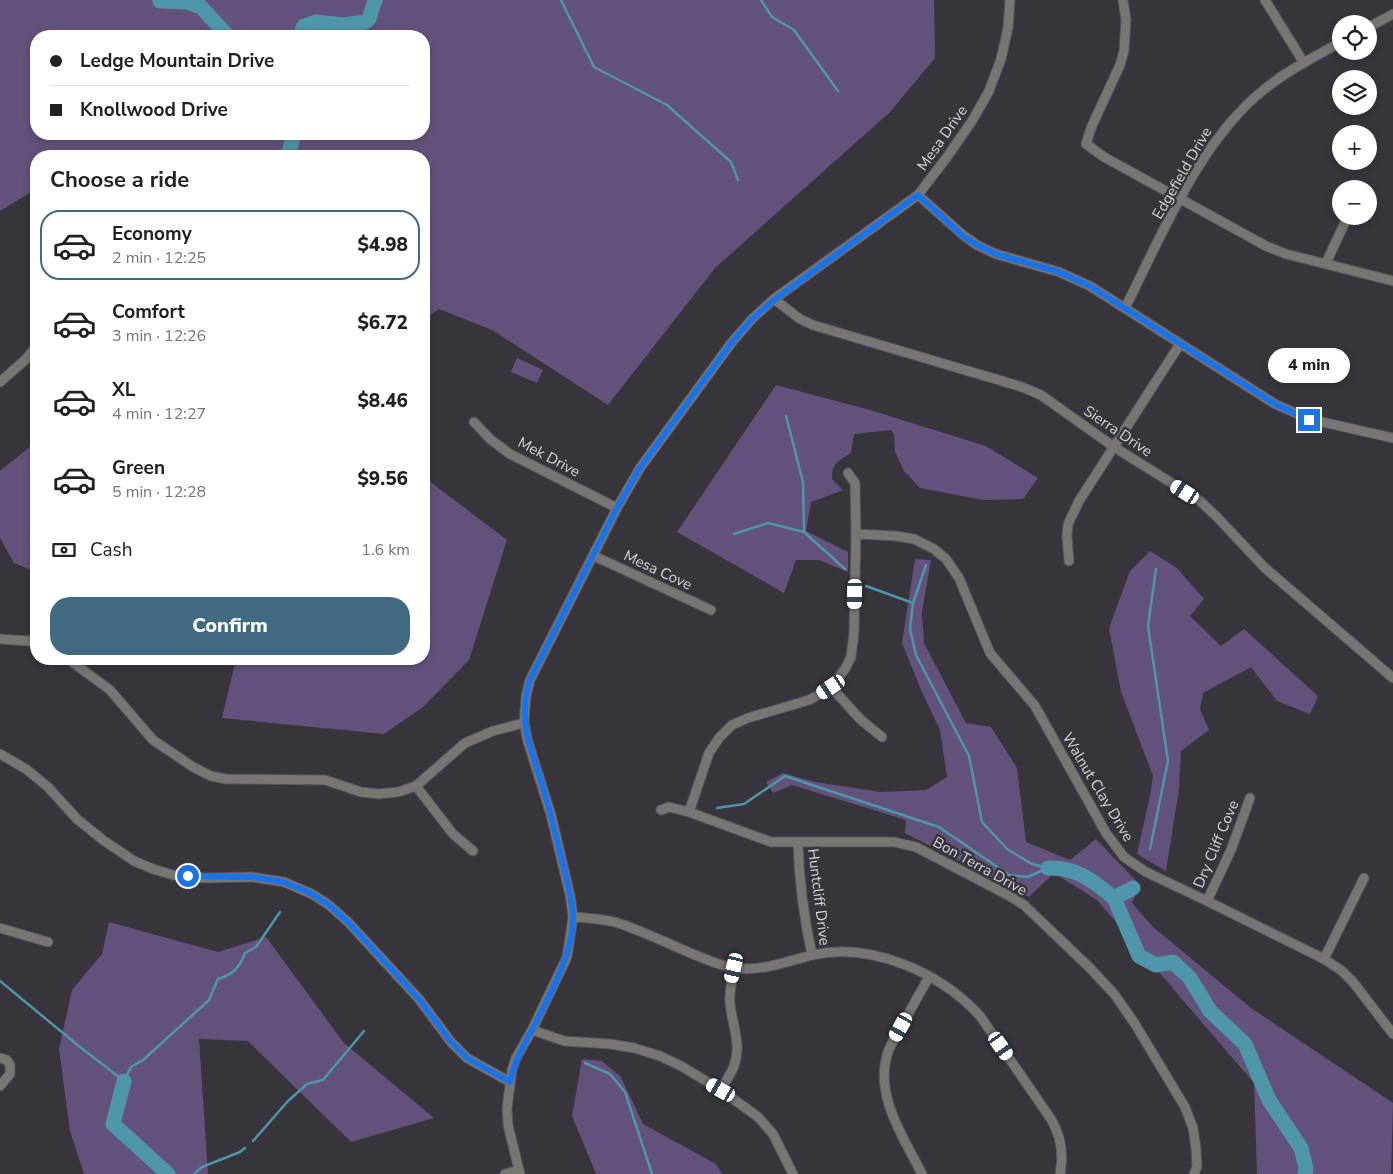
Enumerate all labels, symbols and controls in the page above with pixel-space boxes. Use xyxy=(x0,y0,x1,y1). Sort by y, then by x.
map controls xyxy=(1332,15,1377,225)
button: locate xyxy=(1332,15,1377,60)
text: Ledge Mountain Drive xyxy=(80,48,274,74)
button: layers xyxy=(1332,70,1377,115)
text: Knollwood Drive xyxy=(80,97,228,123)
street label: Mesa Drive xyxy=(912,101,972,175)
street label: Edgefield Drive xyxy=(1148,123,1216,223)
button: + xyxy=(1332,125,1377,170)
text: Choose a ride xyxy=(50,165,189,195)
button: − xyxy=(1332,180,1377,225)
text: Economy xyxy=(112,221,192,247)
icon: car xyxy=(52,223,97,268)
text: $4.98 xyxy=(357,232,408,258)
text: 2 min · 12:25 xyxy=(112,247,206,269)
text: Comfort xyxy=(112,299,185,325)
icon: car xyxy=(52,301,97,346)
text: $6.72 xyxy=(357,310,408,336)
text: 3 min · 12:26 xyxy=(112,325,206,347)
callout: 4 min xyxy=(1268,348,1350,382)
text: 4 min xyxy=(1288,354,1330,376)
text: XL xyxy=(112,377,135,403)
icon: car xyxy=(52,379,97,424)
text: $8.46 xyxy=(357,388,408,414)
street label: Sierra Drive xyxy=(1080,401,1156,461)
text: 4 min · 12:27 xyxy=(112,403,206,425)
route end xyxy=(1298,409,1320,431)
street label: Mek Drive xyxy=(514,432,584,482)
text: Green xyxy=(112,455,165,481)
icon: car xyxy=(52,457,97,502)
text: $9.56 xyxy=(357,466,408,492)
car xyxy=(1168,478,1201,506)
text: 5 min · 12:28 xyxy=(112,481,206,503)
icon: cash xyxy=(50,536,78,564)
text: Cash xyxy=(90,537,132,563)
text: 1.6 km xyxy=(361,539,410,561)
street label: Mesa Cove xyxy=(621,545,695,595)
car xyxy=(847,579,862,609)
button: Confirm xyxy=(50,597,410,655)
car xyxy=(814,672,847,702)
street label: Walnut Clay Drive xyxy=(1058,729,1138,845)
street label: Dry Cliff Cove xyxy=(1189,797,1243,891)
street label: Bon Terra Drive xyxy=(929,832,1031,900)
street label: Huntcliff Drive xyxy=(803,847,835,947)
route start xyxy=(177,865,199,887)
car xyxy=(723,952,744,984)
car xyxy=(887,1010,914,1044)
car xyxy=(986,1029,1015,1063)
car xyxy=(704,1076,737,1104)

